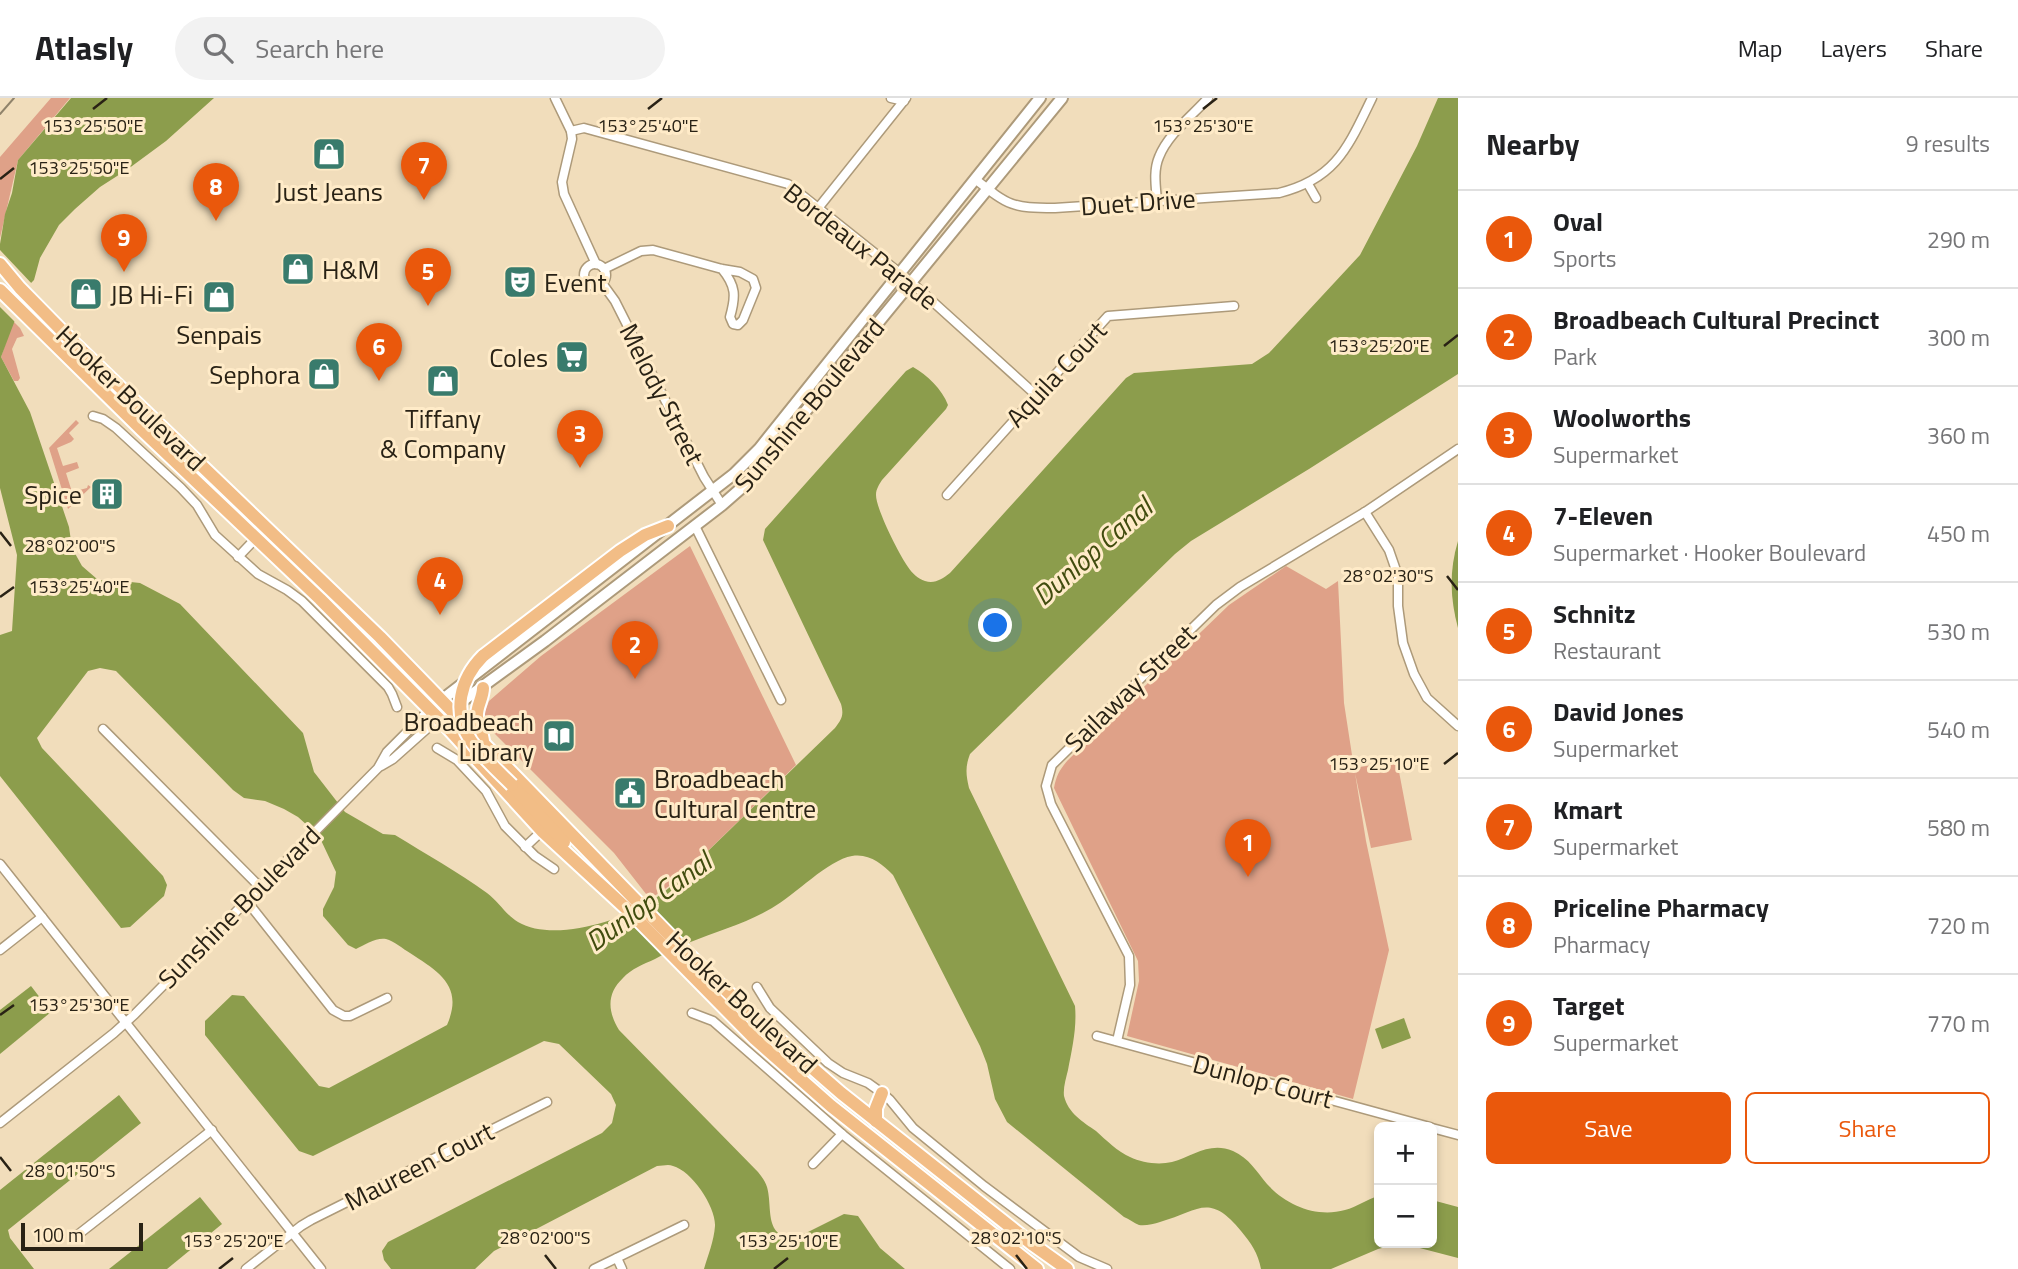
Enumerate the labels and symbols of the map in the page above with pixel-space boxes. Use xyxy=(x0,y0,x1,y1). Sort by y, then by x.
text: 153°25'50"E xyxy=(42,112,144,139)
text: 153°25'40"E xyxy=(597,112,699,139)
text: 153°25'30"E xyxy=(1152,112,1254,139)
shop icon: Just Jeans xyxy=(310,135,348,173)
pin: 7 xyxy=(401,142,447,200)
text: 153°25'50"E xyxy=(28,154,130,181)
pin: 8 xyxy=(193,163,239,221)
place label: Just Jeans xyxy=(275,172,383,211)
street label: Bordeaux Parade xyxy=(775,173,947,319)
street label: Duet Drive xyxy=(1079,179,1197,225)
pin: 9 xyxy=(101,214,147,272)
pin: 5 xyxy=(405,248,451,306)
shop icon: H&M xyxy=(279,250,317,288)
place label: H&M xyxy=(322,250,379,289)
theatre icon: Event xyxy=(501,263,539,301)
place label: Event xyxy=(544,263,607,302)
shop icon: JB Hi-Fi xyxy=(67,275,105,313)
place label: JB Hi-Fi xyxy=(110,275,193,314)
shop icon: Senpais xyxy=(200,278,238,316)
street label: Sunshine Boulevard xyxy=(724,309,894,501)
street label: Aquila Court xyxy=(996,312,1116,436)
place label: Senpais xyxy=(176,315,262,354)
street label: Hooker Boulevard xyxy=(47,316,215,480)
street label: Melody Street xyxy=(610,317,714,471)
pin: 6 xyxy=(356,323,402,381)
text: 153°25'20"E xyxy=(1328,332,1430,359)
place label: Coles xyxy=(489,338,548,377)
supermarket icon: Coles xyxy=(553,338,591,376)
place label: Sephora xyxy=(209,355,300,394)
shop icon: Sephora xyxy=(305,355,343,393)
shop icon: Tiffany & Company xyxy=(424,362,462,400)
place label: Tiffany & Company xyxy=(380,399,506,468)
pin: 3 xyxy=(557,410,603,468)
place label: Spice xyxy=(24,475,82,514)
building icon: Spice xyxy=(88,475,126,513)
water label: Dunlop Canal xyxy=(1023,485,1164,615)
text: 28°02'00"S xyxy=(25,532,115,559)
pin: 4 xyxy=(417,557,463,615)
text: 28°02'30"S xyxy=(1343,562,1433,589)
text: 153°25'40"E xyxy=(28,573,130,600)
your location xyxy=(978,608,1012,642)
street label: Sailaway Street xyxy=(1055,615,1205,761)
pin: 2 xyxy=(612,621,658,679)
place label: Broadbeach Library xyxy=(404,702,534,771)
library icon: Broadbeach Library xyxy=(540,717,578,755)
text: 153°25'10"E xyxy=(1328,750,1430,777)
place label: Broadbeach Cultural Centre xyxy=(654,759,816,828)
public building icon: Broadbeach Cultural Centre xyxy=(611,774,649,812)
street label: Sunshine Boulevard xyxy=(149,817,329,997)
pin: 1 xyxy=(1225,819,1271,877)
water label: Dunlop Canal xyxy=(576,839,722,961)
street label: Hooker Boulevard xyxy=(657,921,827,1083)
text: 153°25'30"E xyxy=(28,991,130,1018)
street label: Dunlop Court xyxy=(1189,1044,1337,1118)
street label: Maureen Court xyxy=(338,1112,500,1220)
text: 28°01'50"S xyxy=(25,1157,115,1184)
scale bar xyxy=(21,1220,144,1252)
text: 28°02'00"S xyxy=(500,1224,590,1251)
text: 28°02'10"S xyxy=(971,1224,1061,1251)
text: 153°25'20"E xyxy=(182,1227,284,1254)
text: 153°25'10"E xyxy=(737,1227,839,1254)

